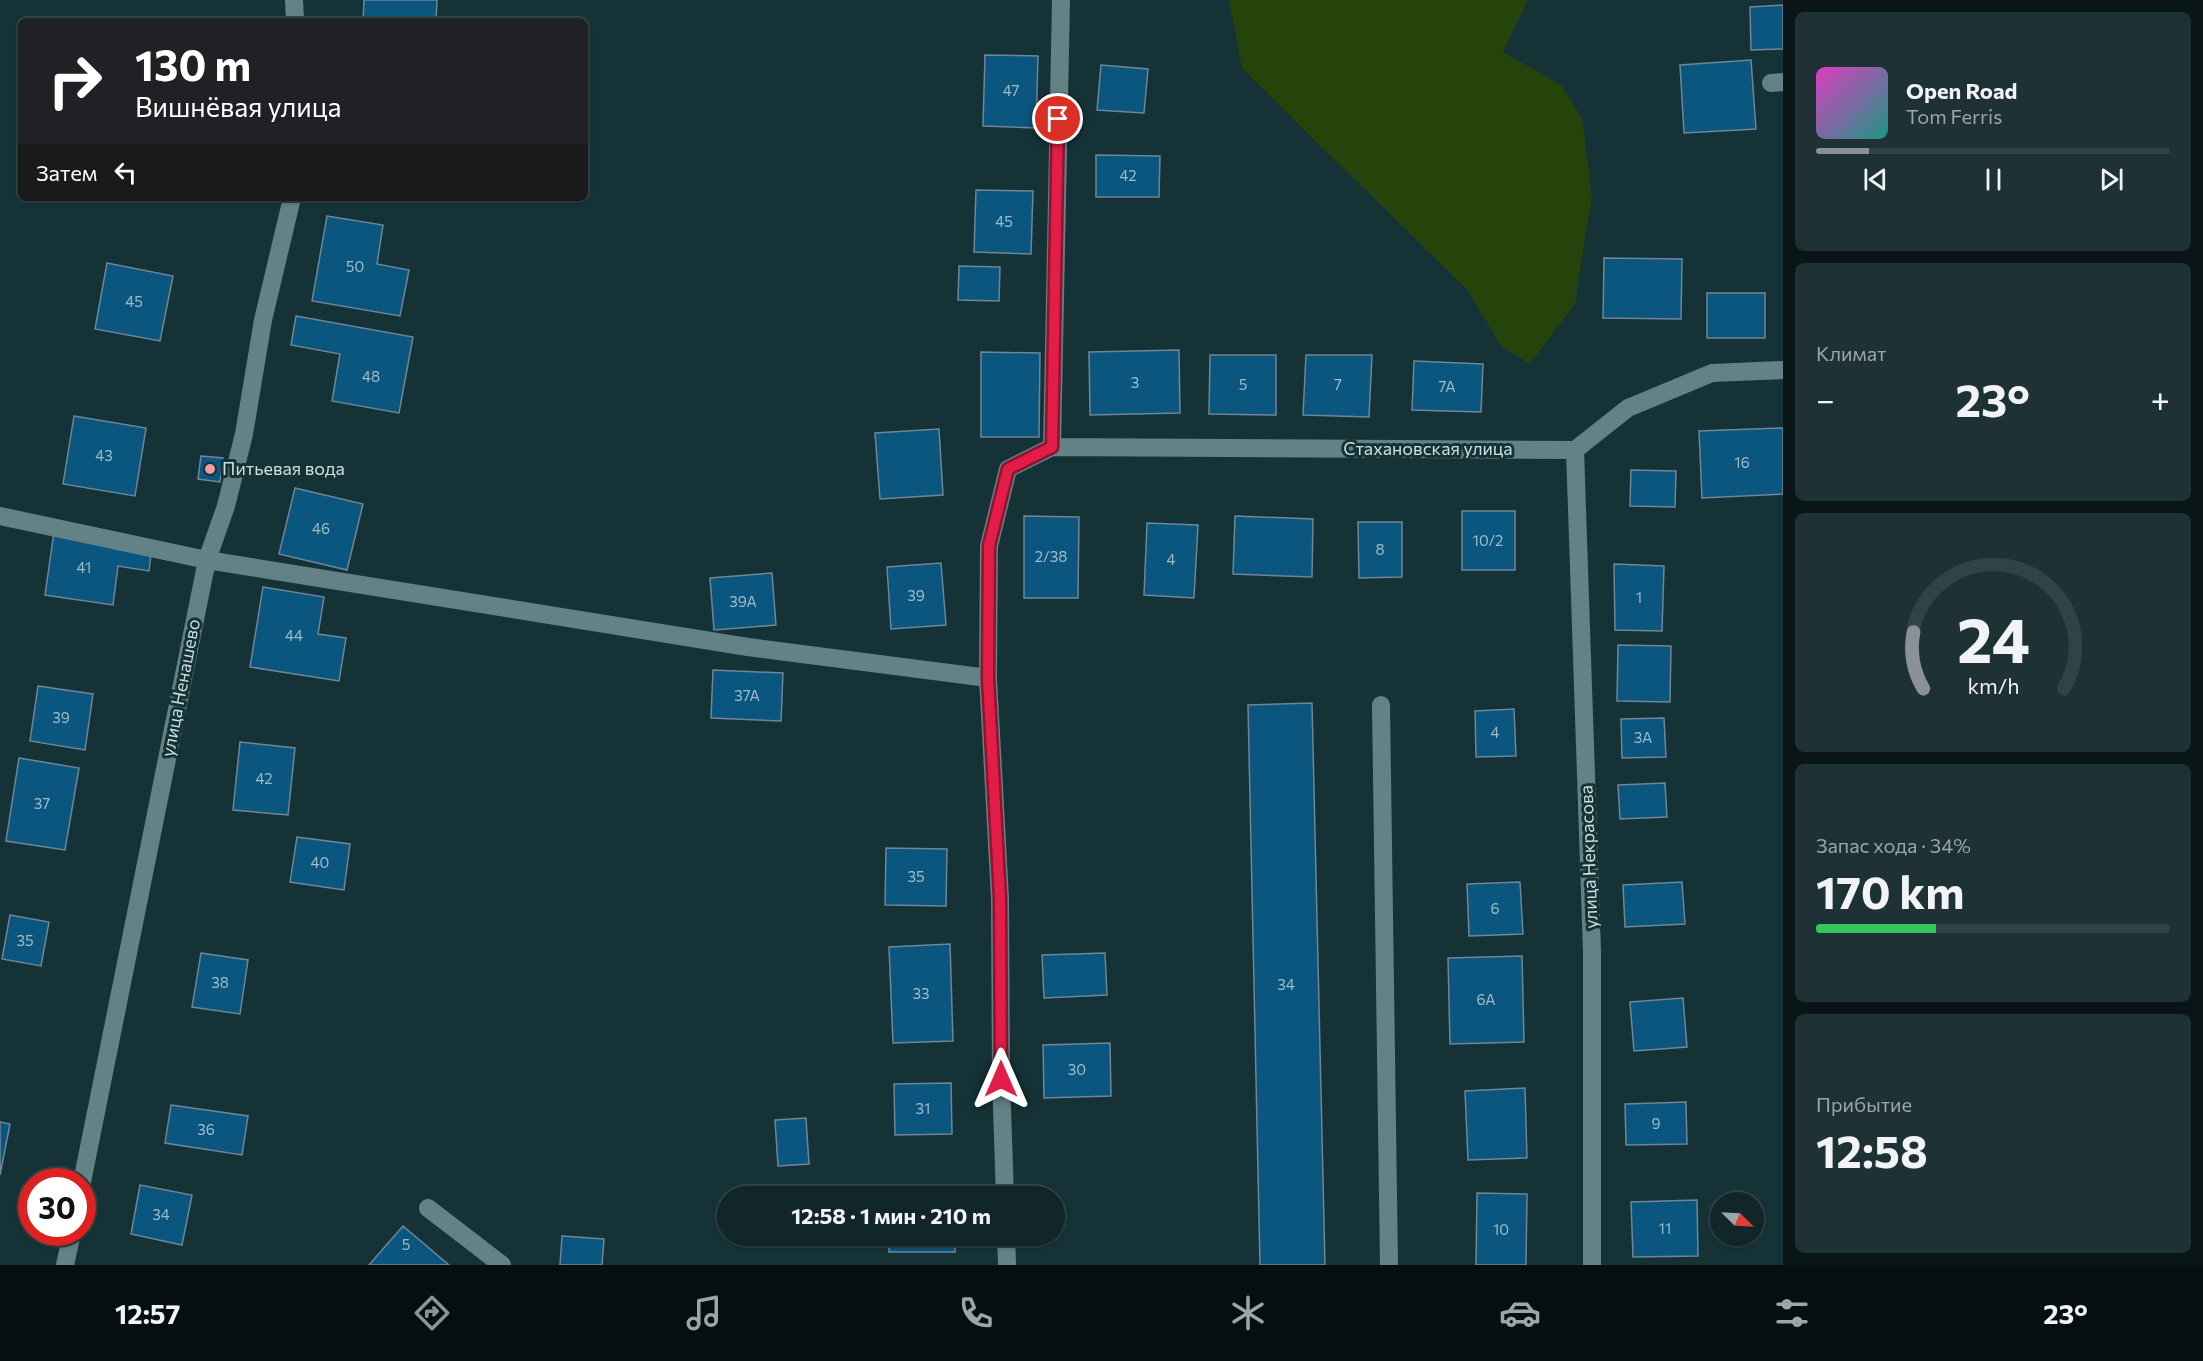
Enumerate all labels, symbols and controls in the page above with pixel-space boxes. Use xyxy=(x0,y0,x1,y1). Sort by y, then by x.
text: 130 m xyxy=(135,38,251,90)
icon: right xyxy=(36,42,114,120)
text: Open Road xyxy=(1906,77,2017,104)
house number: 47 xyxy=(1003,81,1019,99)
text: Вишнёвая улица xyxy=(135,90,342,123)
pin xyxy=(1032,93,1083,144)
icon: arrive xyxy=(1041,102,1074,135)
text: Tom Ferris xyxy=(1906,104,2002,128)
icon: left xyxy=(109,156,142,189)
text: Затем xyxy=(36,159,97,186)
icon: previous xyxy=(1859,163,1892,196)
icon: pause xyxy=(1977,163,2010,196)
icon: next xyxy=(2095,163,2128,196)
house number: 42 xyxy=(1119,166,1137,184)
house number: 45 xyxy=(995,212,1013,230)
house number: 50 xyxy=(346,257,364,275)
house number: 45 xyxy=(125,292,143,310)
text: Климат xyxy=(1816,341,1886,365)
house number: 48 xyxy=(362,367,380,385)
text: 23° xyxy=(1956,371,2030,426)
house number: 3 xyxy=(1131,373,1139,391)
house number: 5 xyxy=(1239,375,1247,393)
house number: 7 xyxy=(1334,375,1342,393)
house number: 7А xyxy=(1438,377,1456,395)
text: − xyxy=(1816,378,1835,419)
text: + xyxy=(2151,378,2170,419)
street label: Стахановская улица xyxy=(1343,437,1513,459)
house number: 43 xyxy=(95,446,113,464)
house number: 16 xyxy=(1734,453,1750,471)
place label: Питьевая вода xyxy=(222,457,345,479)
marker: Питьевая вода xyxy=(203,462,217,476)
house number: 46 xyxy=(312,519,330,537)
house number: 10/2 xyxy=(1473,531,1503,549)
house number: 8 xyxy=(1375,540,1385,558)
house number: 2/38 xyxy=(1035,547,1067,565)
house number: 4 xyxy=(1167,550,1176,568)
house number: 41 xyxy=(77,558,91,576)
house number: 39 xyxy=(907,586,925,604)
house number: 1 xyxy=(1636,588,1642,606)
house number: 39А xyxy=(729,592,757,610)
text: 24 xyxy=(1957,601,2029,677)
street label: улица Ненашево xyxy=(156,617,204,759)
house number: 44 xyxy=(285,626,303,644)
text: km/h xyxy=(1967,673,2019,699)
house number: 37А xyxy=(734,686,760,704)
house number: 39 xyxy=(52,708,70,726)
house number: 4 xyxy=(1491,723,1500,741)
house number: 3А xyxy=(1634,728,1652,746)
house number: 42 xyxy=(255,769,273,787)
street label: улица Некрасова xyxy=(1574,785,1602,929)
house number: 37 xyxy=(34,794,50,812)
text: Запас хода · 34% xyxy=(1816,833,1971,857)
house number: 40 xyxy=(311,853,329,871)
text: 170 km xyxy=(1816,863,1964,918)
house number: 35 xyxy=(907,867,925,885)
house number: 6 xyxy=(1490,899,1500,917)
house number: 35 xyxy=(16,931,34,949)
house number: 38 xyxy=(211,973,229,991)
house number: 34 xyxy=(1277,975,1295,993)
house number: 33 xyxy=(912,984,930,1002)
house number: 6А xyxy=(1476,990,1496,1008)
position arrow xyxy=(969,1047,1033,1111)
house number: 30 xyxy=(1068,1060,1086,1078)
text: Прибытие xyxy=(1816,1092,1912,1116)
house number: 31 xyxy=(916,1099,930,1117)
house number: 9 xyxy=(1651,1114,1661,1132)
house number: 36 xyxy=(197,1120,215,1138)
text: 12:58 xyxy=(1816,1122,1928,1177)
speed limit sign: 30 xyxy=(18,1168,96,1246)
north arrow xyxy=(1710,1192,1764,1246)
map controls xyxy=(1710,1192,1764,1246)
text: 12:58 · 1 мин · 210 m xyxy=(791,1202,991,1229)
house number: 34 xyxy=(152,1205,170,1223)
house number: 11 xyxy=(1659,1219,1671,1237)
house number: 10 xyxy=(1493,1220,1509,1238)
house number: 5 xyxy=(402,1235,410,1253)
icon: directions xyxy=(411,1292,453,1334)
icon: music xyxy=(683,1292,725,1334)
icon: phone xyxy=(955,1292,997,1334)
icon: climate xyxy=(1227,1292,1269,1334)
icon: car xyxy=(1499,1292,1541,1334)
icon: filters xyxy=(1771,1292,1813,1334)
text: 12:57 xyxy=(115,1297,180,1330)
text: 23° xyxy=(2043,1297,2088,1330)

